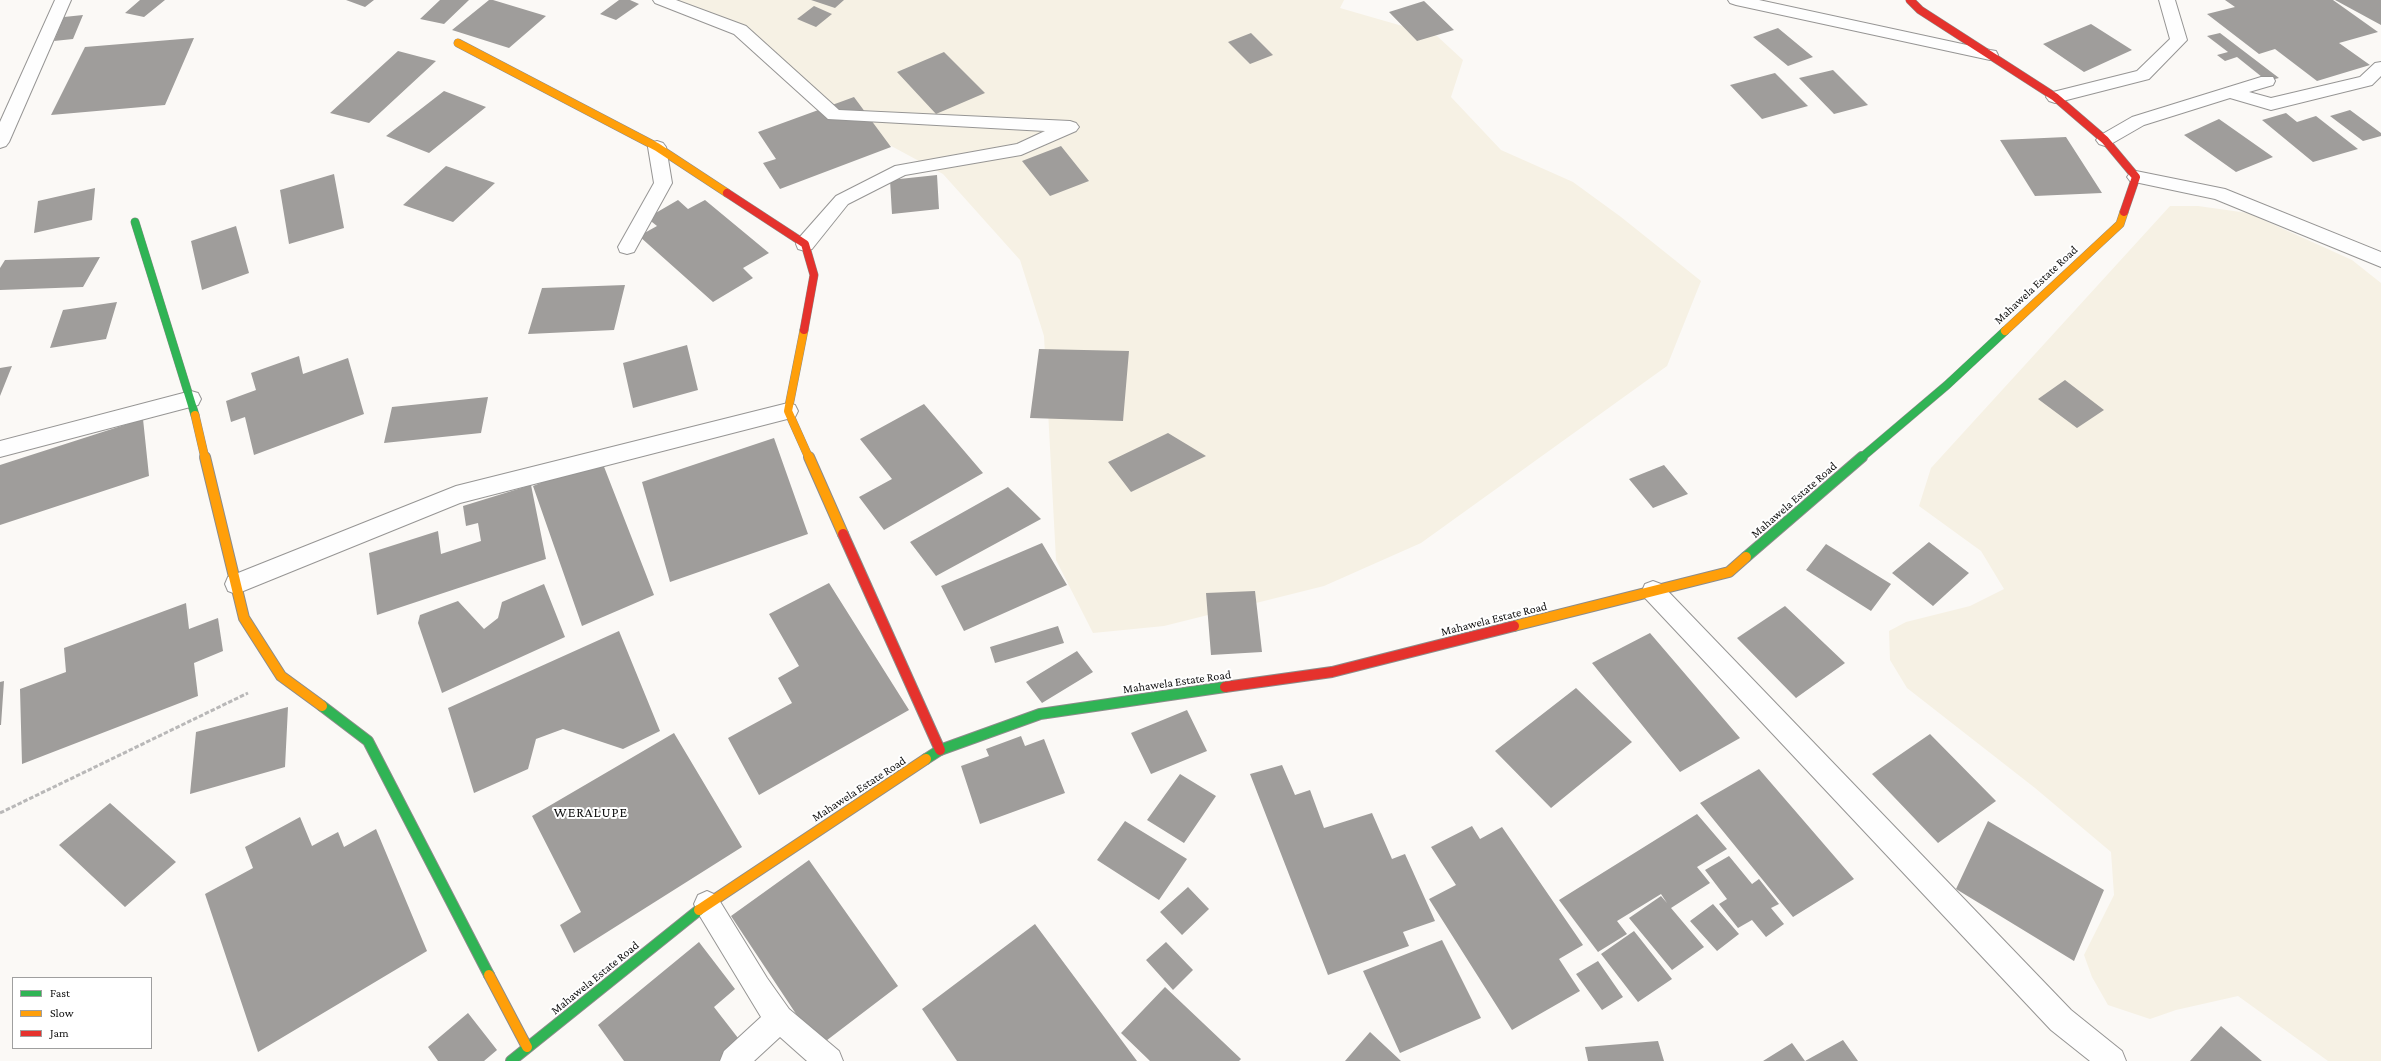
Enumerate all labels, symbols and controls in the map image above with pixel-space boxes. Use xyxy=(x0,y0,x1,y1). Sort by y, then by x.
street label: Mahawela Estate Road xyxy=(1991,243,2081,327)
street label: Mahawela Estate Road xyxy=(1748,459,1840,541)
street label: Mahawela Estate Road xyxy=(1439,599,1549,639)
street label: Mahawela Estate Road xyxy=(1122,667,1232,697)
street label: Mahawela Estate Road xyxy=(809,753,909,825)
district label: WERALUPE xyxy=(554,805,628,821)
street label: Mahawela Estate Road xyxy=(548,938,642,1018)
legend xyxy=(12,977,152,1049)
text: Fast xyxy=(50,986,70,1000)
text: Slow xyxy=(50,1006,74,1020)
text: Jam xyxy=(50,1026,69,1040)

